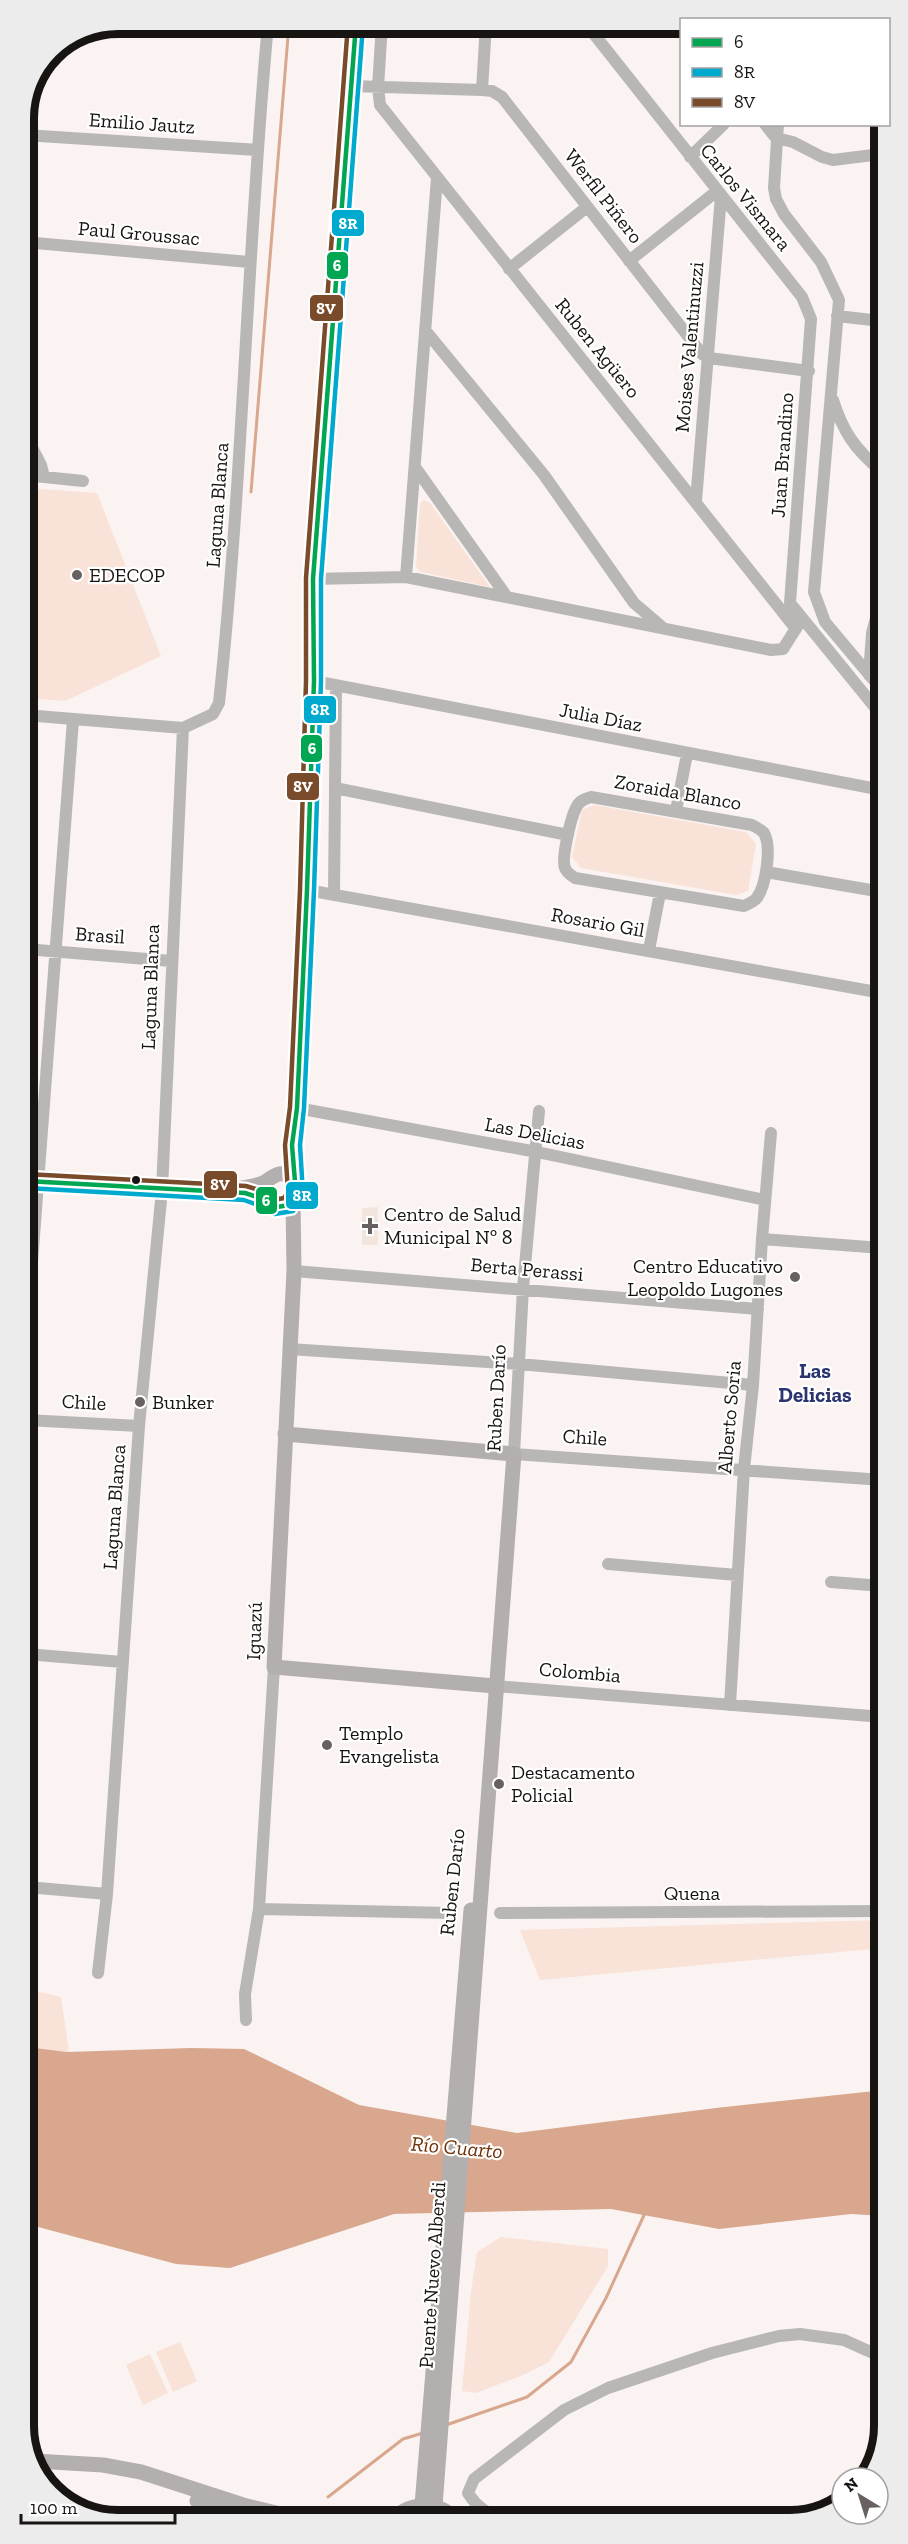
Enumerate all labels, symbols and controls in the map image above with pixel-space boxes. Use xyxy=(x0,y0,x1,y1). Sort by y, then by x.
legend xyxy=(680,18,890,126)
text: 6 xyxy=(734,31,744,53)
text: 8R xyxy=(734,61,755,83)
text: 8V xyxy=(734,91,756,113)
street label: Emilio Jautz xyxy=(88,107,196,139)
street label: Carlos Vismara xyxy=(695,139,797,256)
street label: Werfil Piñero xyxy=(560,144,648,248)
line badge: 8R xyxy=(331,209,365,237)
text: 8R xyxy=(339,214,358,233)
street label: Paul Groussac xyxy=(77,216,201,250)
line badge: 6 xyxy=(326,251,349,280)
text: 6 xyxy=(333,256,342,275)
street label: Moises Valentinuzzi xyxy=(670,260,708,433)
street label: Ruben Agüero xyxy=(550,293,646,403)
line badge: 8V xyxy=(309,294,344,322)
text: 8V xyxy=(316,299,336,318)
street label: Juan Brandino xyxy=(766,392,798,518)
street label: Laguna Blanca xyxy=(201,441,233,569)
place label: EDECOP xyxy=(89,563,165,587)
marker: EDECOP xyxy=(70,568,84,582)
line badge: 8R xyxy=(303,695,337,724)
street label: Julia Díaz xyxy=(558,697,644,737)
text: 8R xyxy=(311,700,330,719)
line badge: 6 xyxy=(300,734,323,763)
text: 6 xyxy=(308,739,317,758)
street label: Zoraida Blanco xyxy=(613,769,743,815)
line badge: 8V xyxy=(286,772,320,801)
text: 8V xyxy=(293,777,313,796)
street label: Rosario Gil xyxy=(549,902,647,942)
street label: Brasil xyxy=(74,921,126,949)
street label: Laguna Blanca xyxy=(136,923,164,1050)
street label: Las Delicias xyxy=(483,1112,587,1154)
line badge: 8V xyxy=(203,1170,238,1199)
unlabelled marker xyxy=(130,1174,142,1186)
text: 8V xyxy=(210,1175,230,1194)
line badge: 8R xyxy=(285,1181,319,1210)
line badge: 6 xyxy=(255,1186,278,1215)
text: 8R xyxy=(293,1186,312,1205)
text: 6 xyxy=(262,1191,271,1210)
place label: Centro de Salud Municipal Nº 8 xyxy=(384,1202,521,1249)
marker: Centro de Salud Municipal Nº 8 xyxy=(361,1217,379,1235)
street label: Berta Perassi xyxy=(470,1252,585,1286)
place label: Centro Educativo Leopoldo Lugones xyxy=(627,1254,783,1301)
marker: Centro Educativo Leopoldo Lugones xyxy=(788,1270,802,1284)
street label: Ruben Darío xyxy=(481,1344,511,1452)
district label: Las Delicias xyxy=(778,1358,852,1407)
street label: Alberto Soria xyxy=(712,1359,746,1475)
street label: Chile xyxy=(61,1389,107,1415)
place label: Bunker xyxy=(152,1390,215,1414)
marker: Bunker xyxy=(133,1395,147,1409)
street label: Chile xyxy=(562,1423,608,1451)
street label: Laguna Blanca xyxy=(98,1443,130,1571)
street label: Iguazú xyxy=(241,1601,267,1661)
street label: Colombia xyxy=(538,1656,622,1688)
place label: Templo Evangelista xyxy=(339,1721,440,1768)
marker: Templo Evangelista xyxy=(320,1738,334,1752)
place label: Destacamento Policial xyxy=(511,1760,635,1807)
marker: Destacamento Policial xyxy=(492,1777,506,1791)
street label: Ruben Darío xyxy=(434,1827,470,1937)
street label: Quena xyxy=(664,1881,721,1905)
water label: Río Cuarto xyxy=(410,2131,504,2163)
street label: Puente Nuevo Alberdi xyxy=(414,2181,451,2369)
north arrow xyxy=(830,2466,890,2526)
text: N xyxy=(840,2473,862,2496)
scale bar xyxy=(21,2487,176,2525)
text: 100 m xyxy=(30,2497,78,2519)

